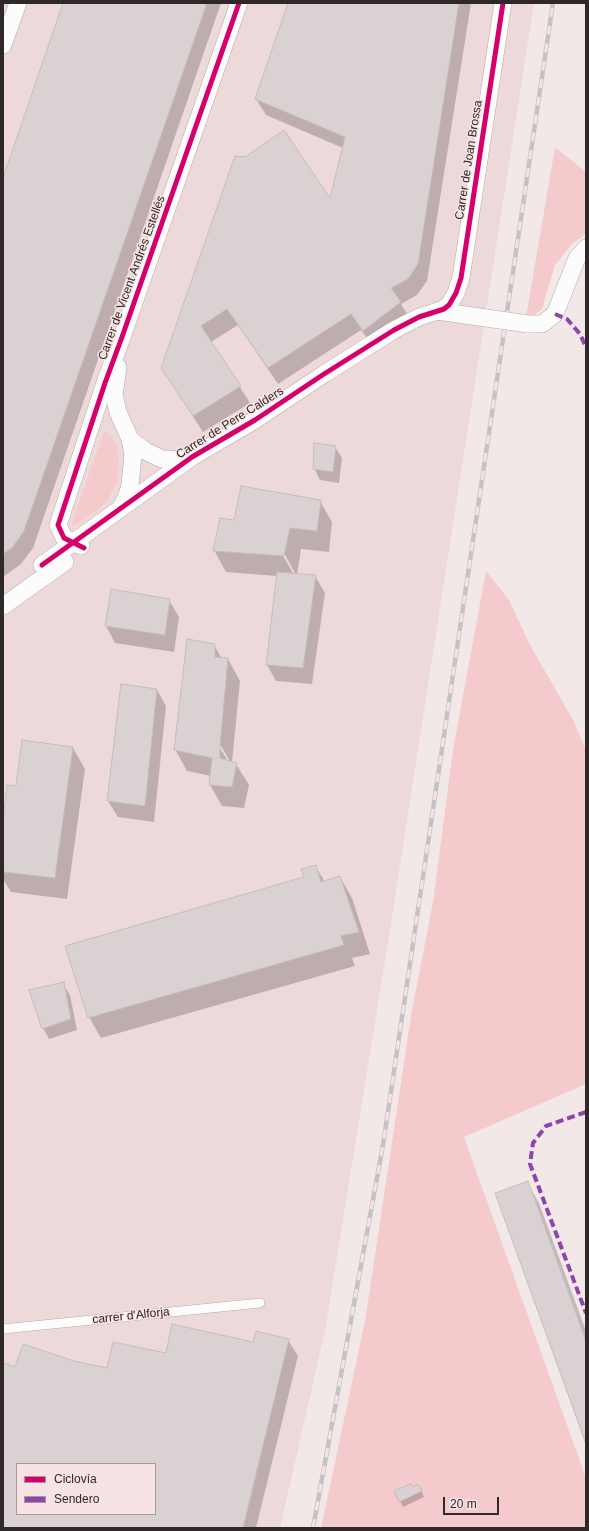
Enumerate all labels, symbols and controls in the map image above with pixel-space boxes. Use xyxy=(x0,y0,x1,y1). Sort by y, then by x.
street label: Carrer de Joan Brossa xyxy=(452,99,486,221)
street label: Carrer de Vicent Andrés Estellés xyxy=(96,194,168,362)
street label: Carrer de Pere Calders xyxy=(174,384,286,462)
street label: carrer d'Alforja xyxy=(92,1305,170,1327)
legend xyxy=(16,1463,156,1515)
text: Ciclovía xyxy=(54,1472,97,1486)
scale bar xyxy=(445,1489,501,1515)
text: Sendero xyxy=(54,1492,99,1506)
text: 20 m xyxy=(450,1497,477,1511)

